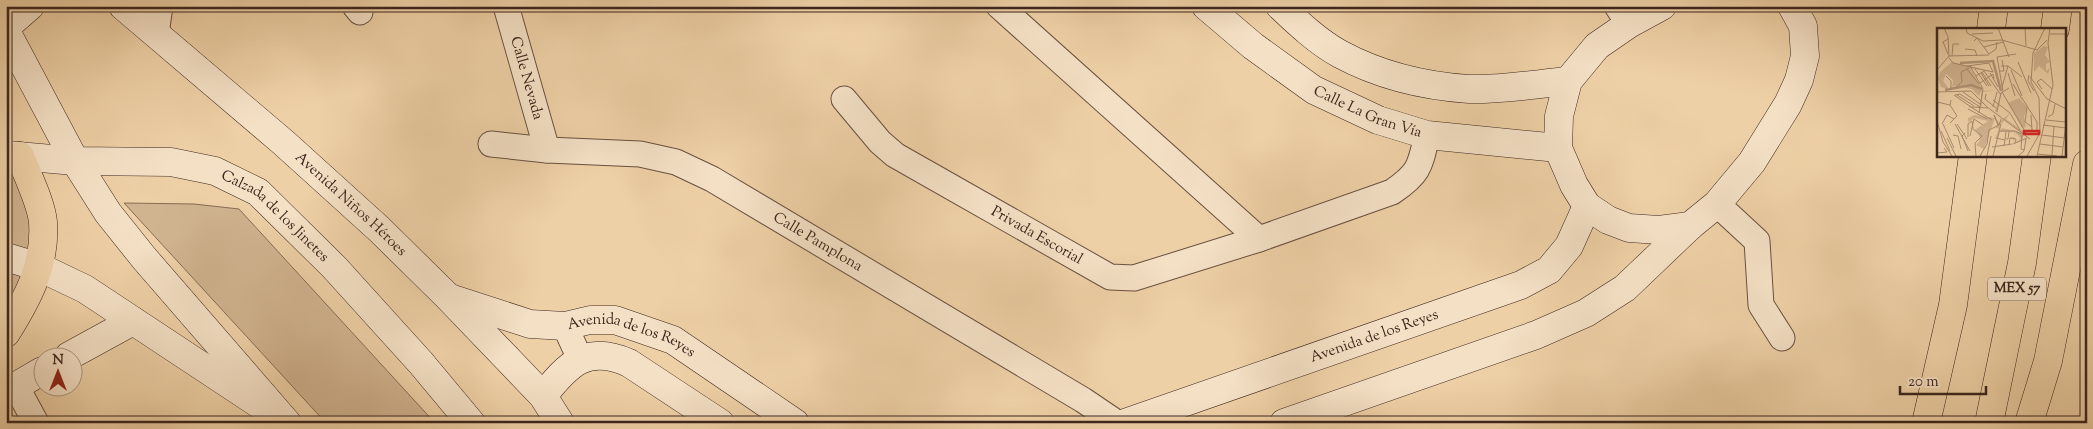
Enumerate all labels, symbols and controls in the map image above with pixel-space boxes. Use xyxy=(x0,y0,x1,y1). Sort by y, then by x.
inset map xyxy=(1937,28,2066,156)
street label: Calle Nevada xyxy=(505,34,548,122)
street label: Calle La Gran Vía xyxy=(1310,81,1424,143)
street label: Avenida Niños Héroes xyxy=(290,147,411,261)
street label: Calzada de los Jinetes xyxy=(217,165,334,267)
street label: Privada Escorial xyxy=(987,201,1086,270)
street label: Calle Pamplona xyxy=(769,207,866,277)
road number: MEX 57 xyxy=(1988,278,2046,300)
street label: Avenida de los Reyes xyxy=(1307,304,1441,368)
street label: Avenida de los Reyes xyxy=(565,309,700,363)
north arrow xyxy=(32,346,82,396)
text: N xyxy=(52,351,64,371)
scale bar xyxy=(1900,364,1987,396)
text: 20 m xyxy=(1908,372,1939,393)

